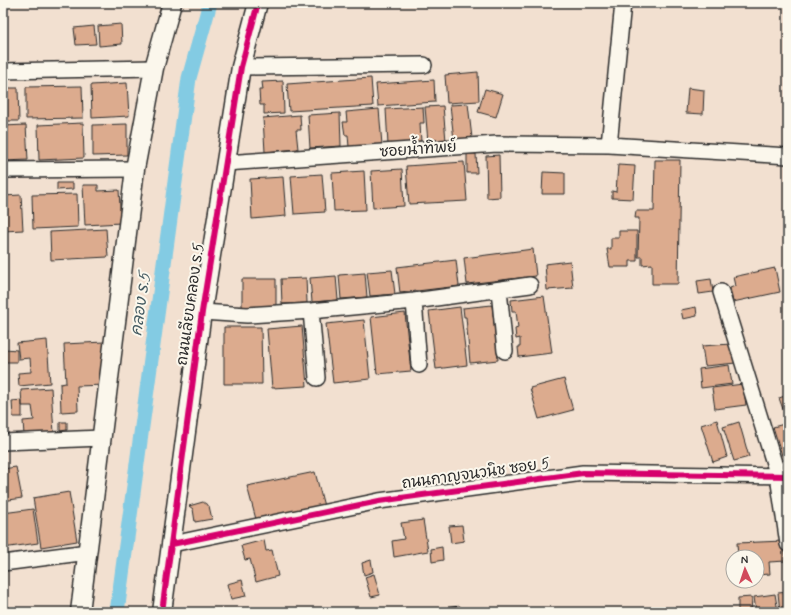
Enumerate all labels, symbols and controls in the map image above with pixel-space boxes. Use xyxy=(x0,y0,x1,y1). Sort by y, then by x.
street label: ซอยน้ำทิพย์ xyxy=(378,132,457,163)
street label: ถนนเลียบคลอง ร.5 xyxy=(172,241,210,367)
water label: คลอง ร.5 xyxy=(126,268,156,337)
street label: ถนนกาญจนวนิช ซอย 5 xyxy=(401,454,551,494)
north arrow xyxy=(725,549,765,589)
text: N xyxy=(741,553,749,567)

